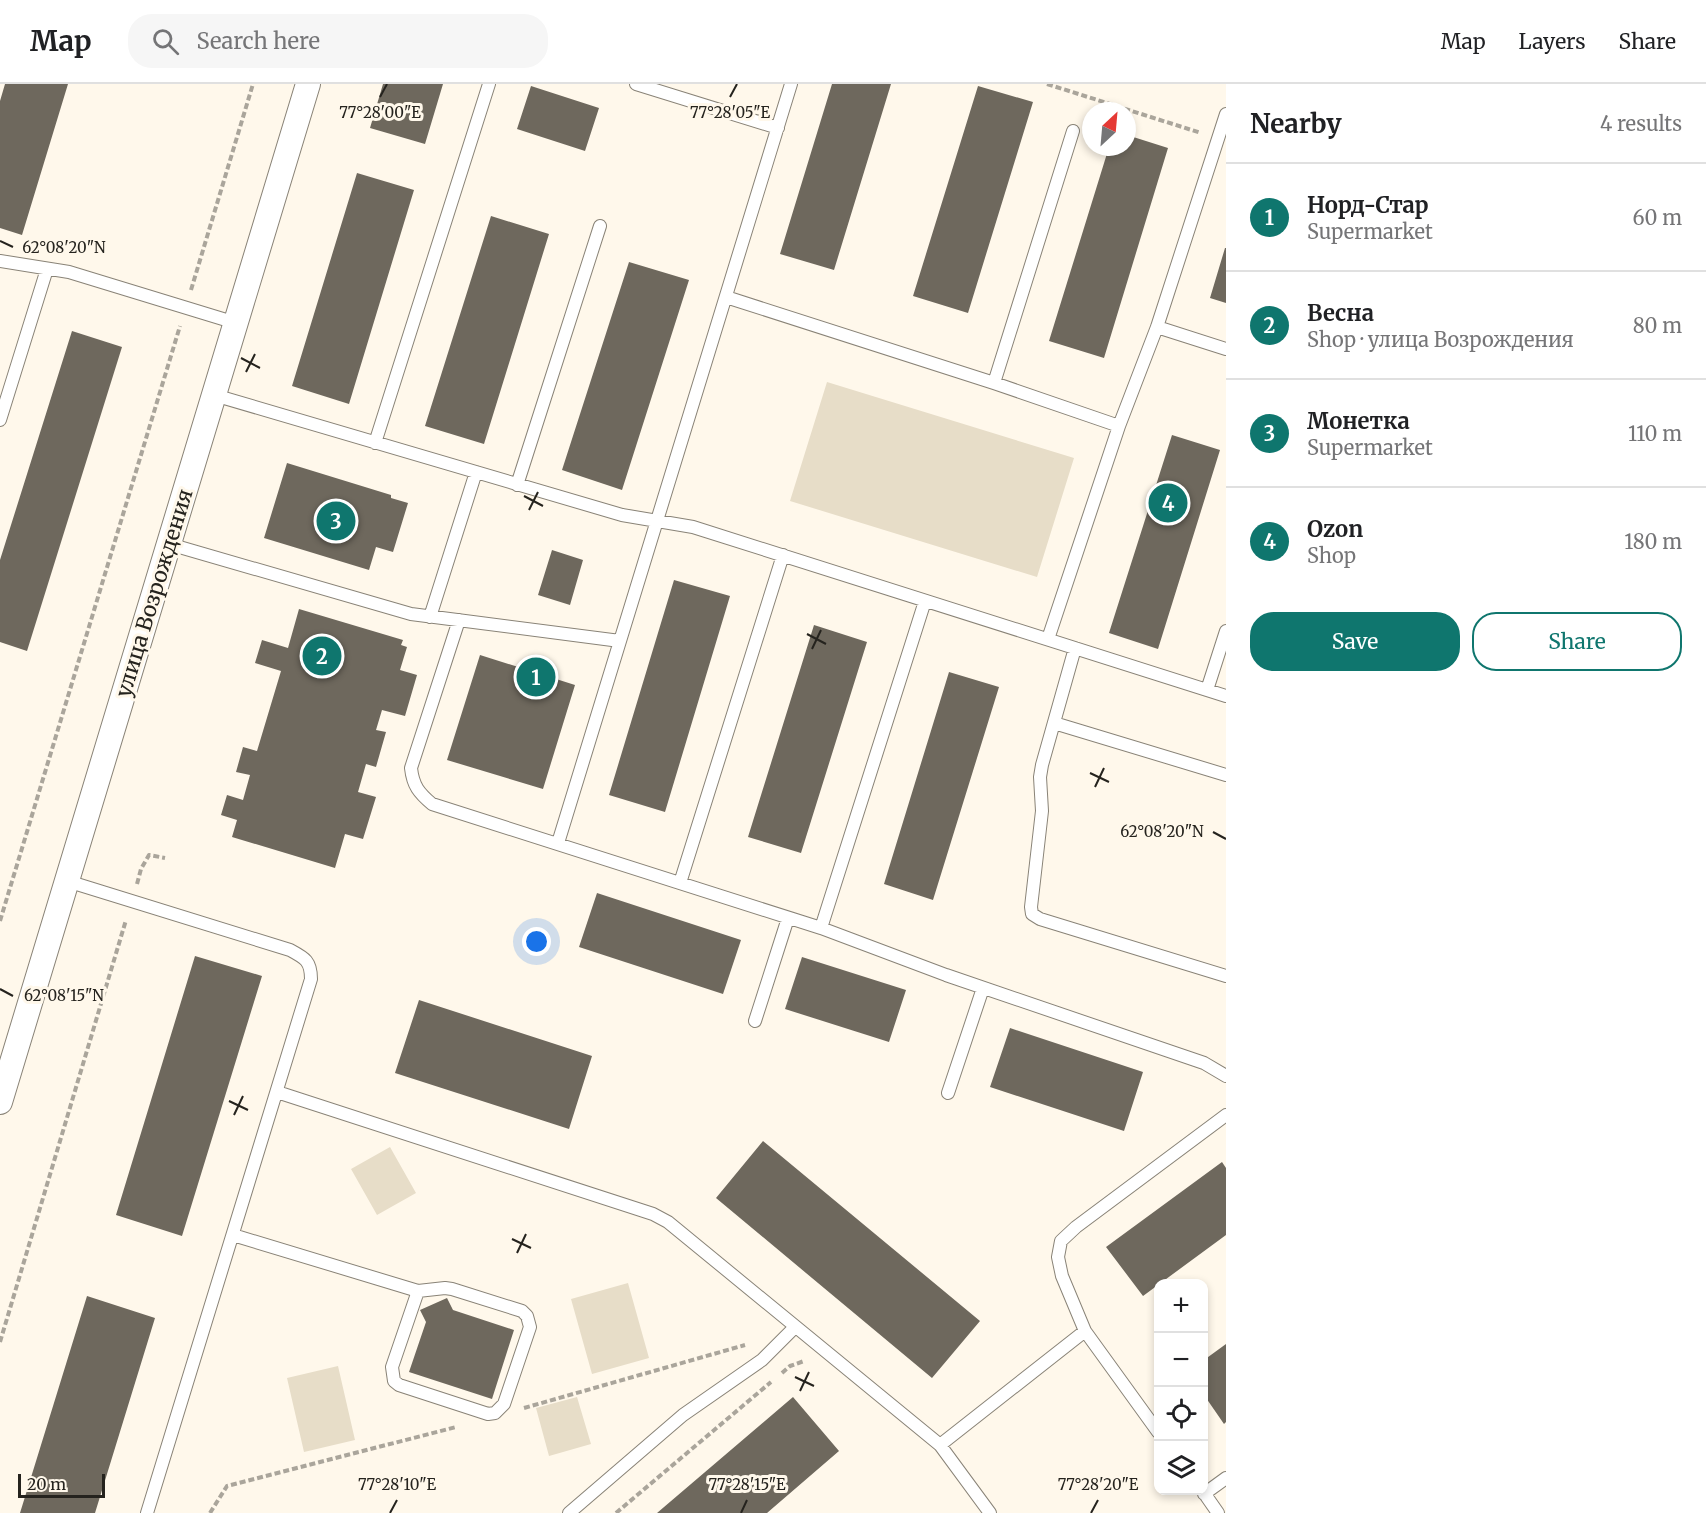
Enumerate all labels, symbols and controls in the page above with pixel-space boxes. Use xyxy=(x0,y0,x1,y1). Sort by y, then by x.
search box xyxy=(128,14,548,68)
text: Map xyxy=(30,23,92,59)
icon: search xyxy=(149,25,182,58)
text: Search here xyxy=(197,27,320,55)
text: Map xyxy=(1441,28,1486,55)
text: Layers xyxy=(1519,28,1586,55)
text: Share xyxy=(1619,28,1676,55)
north arrow xyxy=(1082,102,1136,156)
text: 77°28'00"E xyxy=(339,103,421,122)
text: 77°28'05"E xyxy=(690,103,770,122)
text: Nearby xyxy=(1250,107,1342,140)
text: 4 results xyxy=(1600,111,1682,136)
text: Норд-Стар xyxy=(1307,191,1428,219)
text: 1 xyxy=(1265,205,1274,230)
text: 60 m xyxy=(1632,205,1682,230)
text: Supermarket xyxy=(1307,219,1433,244)
text: 62°08'20"N xyxy=(22,238,106,257)
text: Весна xyxy=(1307,299,1374,327)
text: 2 xyxy=(1264,313,1275,338)
text: 80 m xyxy=(1633,313,1682,338)
text: Shop · улица Возрождения xyxy=(1307,327,1574,352)
text: Монетка xyxy=(1307,407,1410,435)
text: 3 xyxy=(1264,421,1275,446)
text: 110 m xyxy=(1628,421,1682,446)
text: Supermarket xyxy=(1307,435,1433,460)
pin: 4 xyxy=(1148,480,1188,526)
street label: улица Возрождения xyxy=(109,486,199,700)
pin: 3 xyxy=(316,498,356,544)
text: Ozon xyxy=(1307,515,1363,543)
text: 4 xyxy=(1263,529,1276,554)
text: 180 m xyxy=(1624,529,1682,554)
text: Shop xyxy=(1307,543,1356,568)
button: Save xyxy=(1250,612,1460,671)
button: Share xyxy=(1472,612,1682,671)
pin: 2 xyxy=(302,634,342,678)
pin: 1 xyxy=(516,654,556,700)
text: 62°08'20"N xyxy=(1120,822,1204,841)
your location xyxy=(522,927,551,956)
text: 62°08'15"N xyxy=(24,986,104,1005)
map controls xyxy=(1154,1279,1208,1495)
button: + xyxy=(1154,1279,1208,1333)
button: − xyxy=(1154,1333,1208,1387)
button: locate xyxy=(1154,1387,1208,1441)
button: layers xyxy=(1154,1441,1208,1495)
scale bar xyxy=(18,1471,105,1498)
text: 20 m xyxy=(27,1474,66,1494)
text: 77°28'10"E xyxy=(358,1475,437,1494)
text: 77°28'15"E xyxy=(708,1475,786,1494)
text: 77°28'20"E xyxy=(1058,1475,1139,1494)

